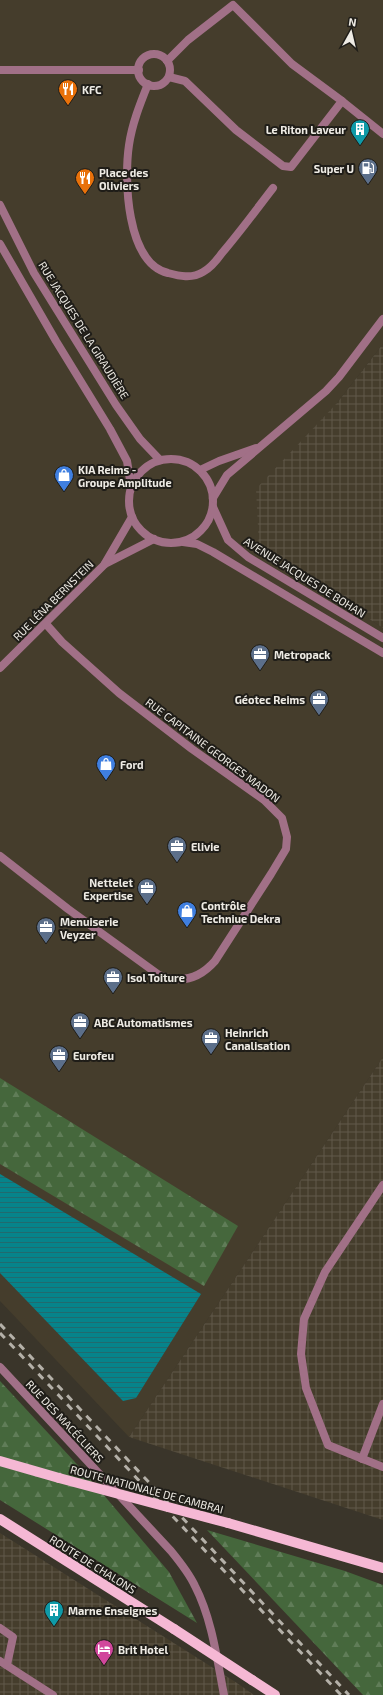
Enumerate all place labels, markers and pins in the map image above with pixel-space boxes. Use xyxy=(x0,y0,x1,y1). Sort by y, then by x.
restaurant icon: KFC xyxy=(57,78,79,106)
place label: KFC xyxy=(82,83,102,96)
building icon: Le Riton Laveur xyxy=(349,118,371,146)
place label: Le Riton Laveur xyxy=(266,123,346,136)
fuel station icon: Super U xyxy=(357,157,379,185)
place label: Super U xyxy=(314,162,354,175)
place label: Place des Oliviers xyxy=(99,166,149,192)
restaurant icon: Place des Oliviers xyxy=(74,167,96,195)
place label: KIA Reims - Groupe Amplitude xyxy=(78,463,172,489)
shop icon: KIA Reims - Groupe Amplitude xyxy=(53,464,75,492)
office icon: Metropack xyxy=(249,643,271,671)
place label: Metropack xyxy=(274,648,331,661)
office icon: Géotec Reims xyxy=(308,688,330,716)
place label: Géotec Reims xyxy=(235,693,305,706)
shop icon: Ford xyxy=(95,753,117,781)
place label: Ford xyxy=(120,758,144,771)
office icon: Elivie xyxy=(166,835,188,863)
place label: Elivie xyxy=(191,840,219,853)
place label: Nettelet Expertise xyxy=(83,876,133,902)
office icon: Nettelet Expertise xyxy=(136,877,158,905)
place label: Contrôle Techniue Dekra xyxy=(201,899,281,925)
shop icon: Contrôle Techniue Dekra xyxy=(176,900,198,928)
place label: Menuiserie Veyzer xyxy=(60,915,118,942)
office icon: Menuiserie Veyzer xyxy=(35,916,57,944)
office icon: Isol Toiture xyxy=(102,966,124,994)
place label: Isol Toiture xyxy=(127,971,185,984)
office icon: ABC Automatismes xyxy=(69,1011,91,1039)
place label: ABC Automatismes xyxy=(94,1016,193,1029)
place label: Heinrich Canalisation xyxy=(225,1026,290,1052)
office icon: Heinrich Canalisation xyxy=(200,1027,222,1055)
office icon: Eurofeu xyxy=(48,1044,70,1072)
place label: Eurofeu xyxy=(73,1049,114,1062)
building icon: Marne Enseignes xyxy=(43,1599,65,1627)
place label: Marne Enseignes xyxy=(68,1604,157,1617)
hotel icon: Brit Hotel xyxy=(93,1638,115,1666)
place label: Brit Hotel xyxy=(118,1643,168,1656)

